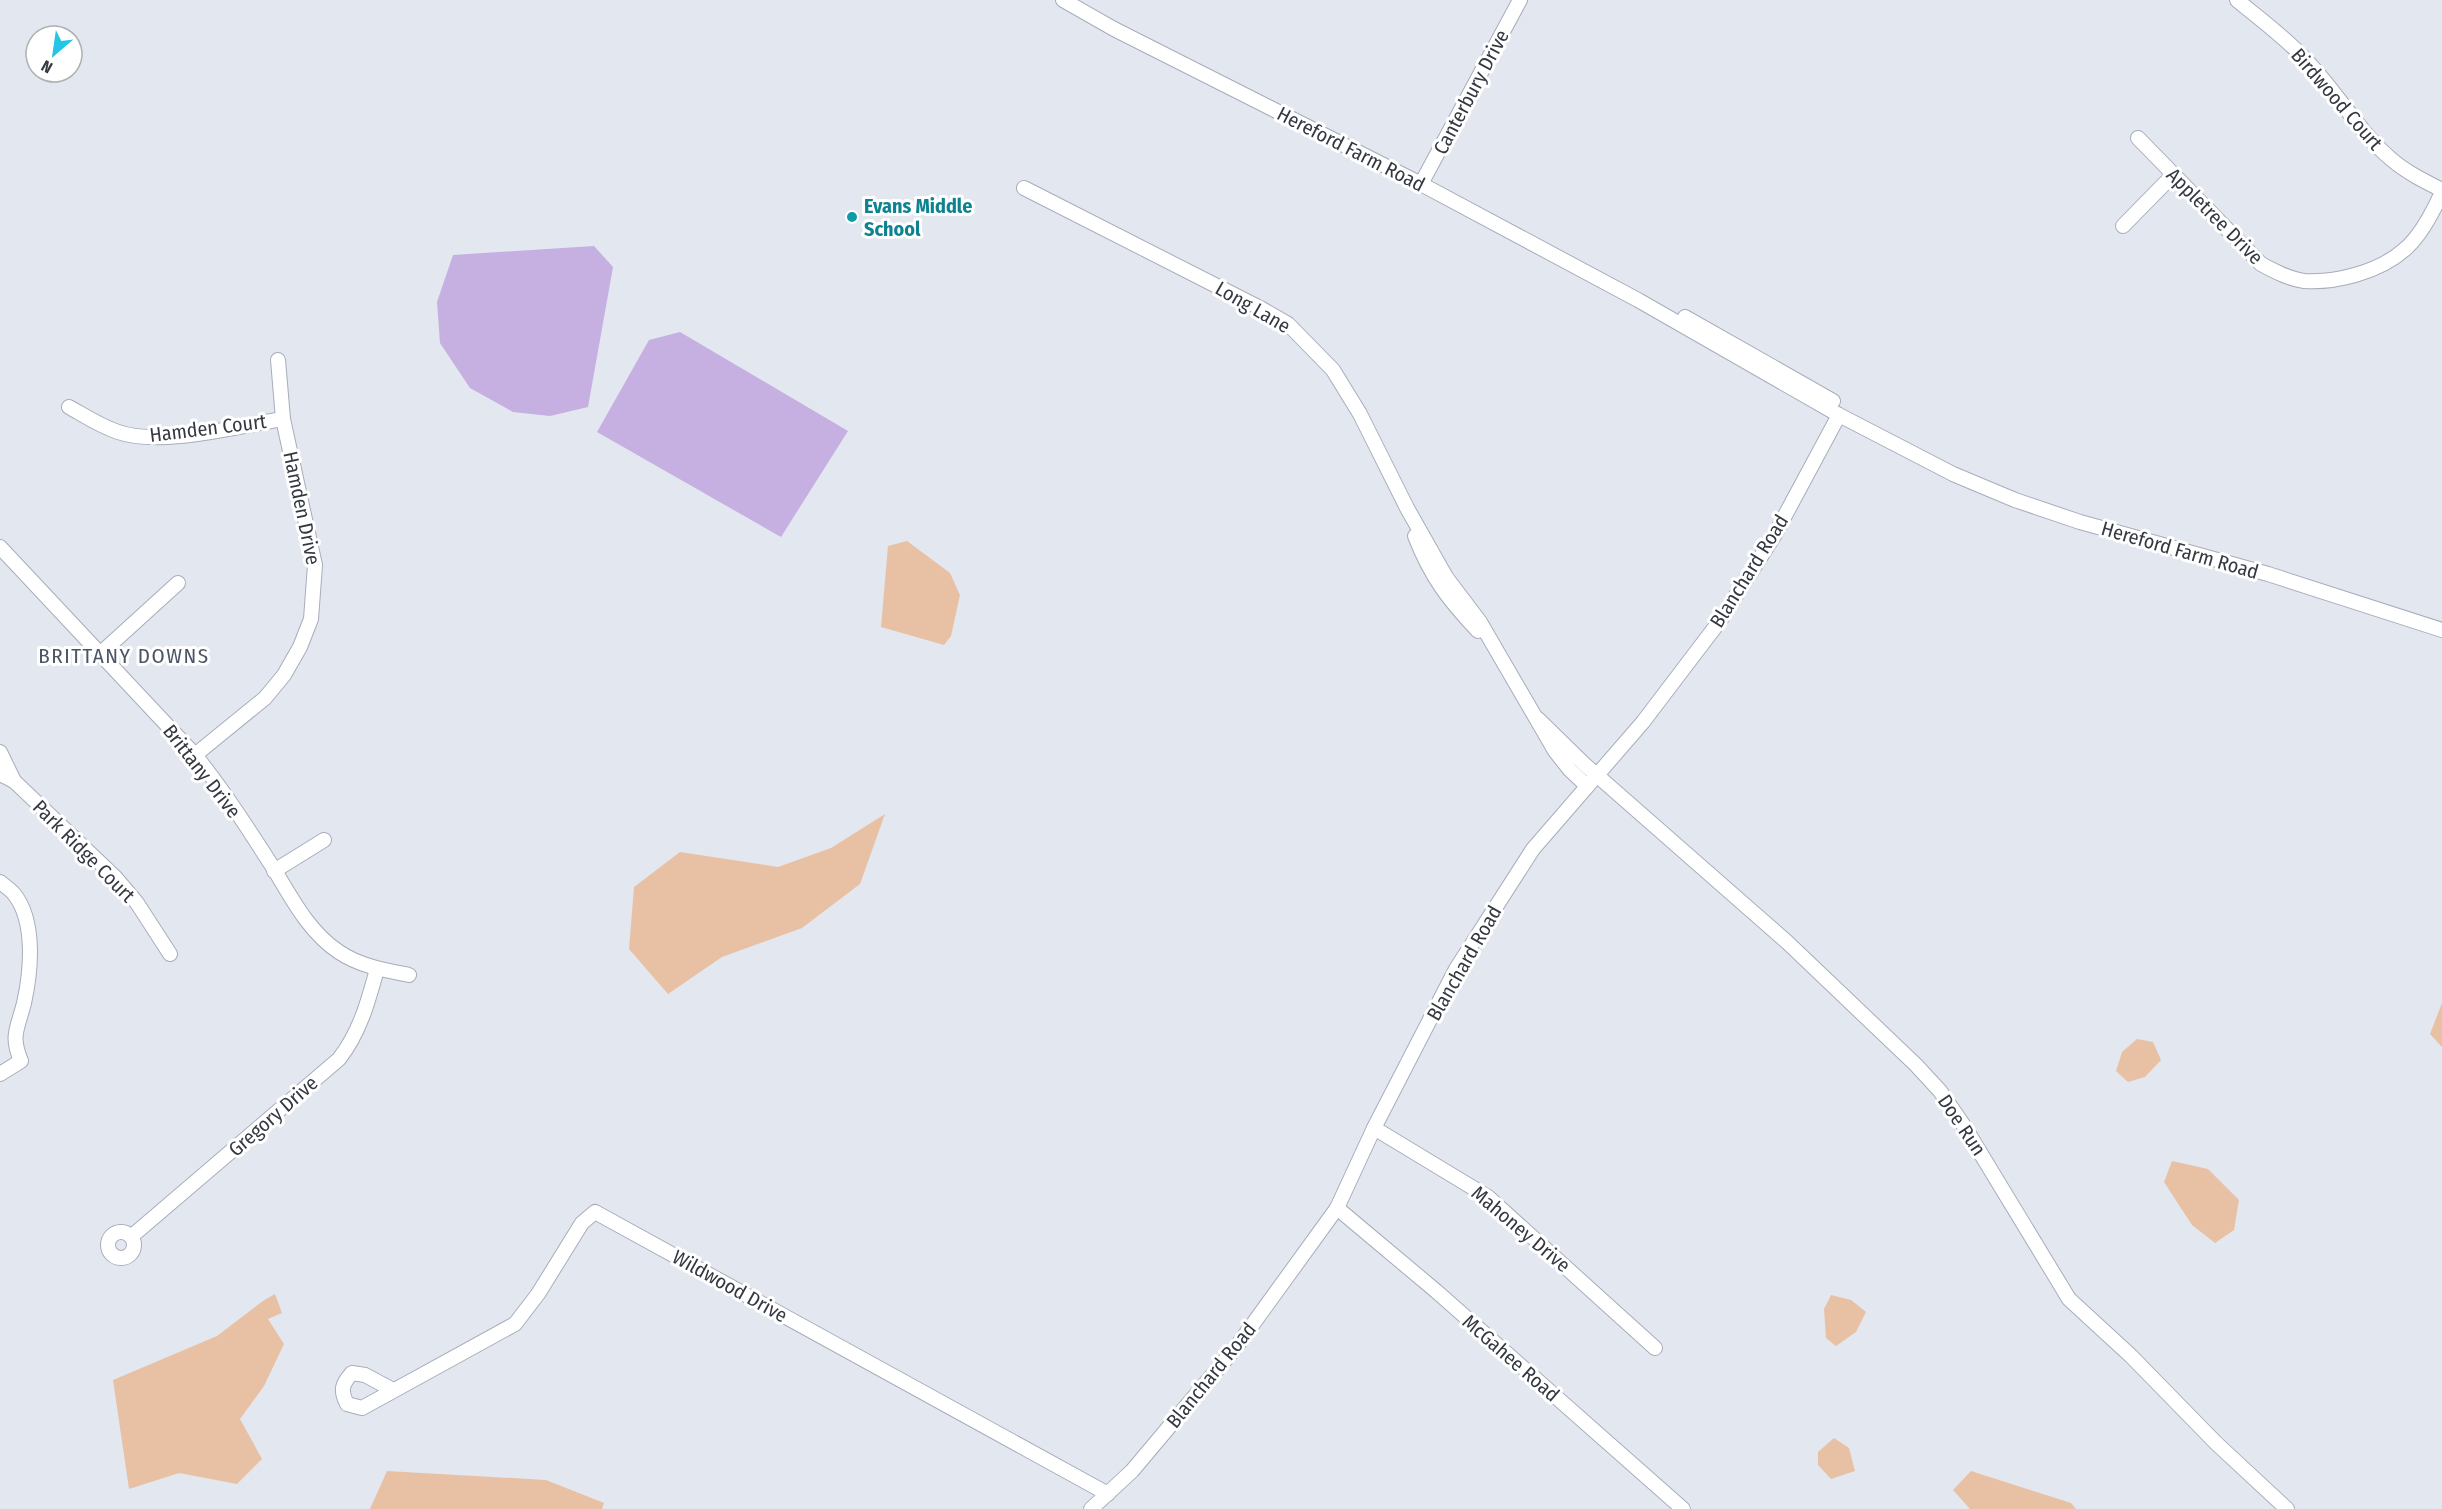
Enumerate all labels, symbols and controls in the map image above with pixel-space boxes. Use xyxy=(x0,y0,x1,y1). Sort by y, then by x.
north arrow xyxy=(24,24,84,84)
street label: Canterbury Drive xyxy=(1428,26,1514,158)
street label: Birdwood Court xyxy=(2286,43,2388,155)
text: N xyxy=(38,56,56,77)
street label: Hereford Farm Road xyxy=(1273,101,1429,197)
street label: Appletree Drive xyxy=(2162,163,2268,269)
place label: Evans Middle School xyxy=(864,194,972,241)
marker: Evans Middle School xyxy=(845,210,859,224)
street label: Long Lane xyxy=(1211,276,1295,338)
street label: Hamden Court xyxy=(148,409,268,447)
street label: Hamden Drive xyxy=(278,449,326,567)
street label: Blanchard Road xyxy=(1705,510,1793,632)
street label: Hereford Farm Road xyxy=(2099,516,2261,584)
district label: BRITTANY DOWNS xyxy=(38,643,210,669)
street label: Brittany Drive xyxy=(158,719,246,823)
street label: Park Ridge Court xyxy=(28,795,140,907)
street label: Blanchard Road xyxy=(1421,901,1507,1025)
street label: Gregory Drive xyxy=(224,1071,322,1161)
street label: Doe Run xyxy=(1933,1090,1991,1160)
street label: Mahoney Drive xyxy=(1467,1181,1575,1277)
street label: Wildwood Drive xyxy=(668,1245,792,1327)
street label: McGahee Road xyxy=(1458,1309,1564,1407)
street label: Blanchard Road xyxy=(1161,1317,1261,1433)

